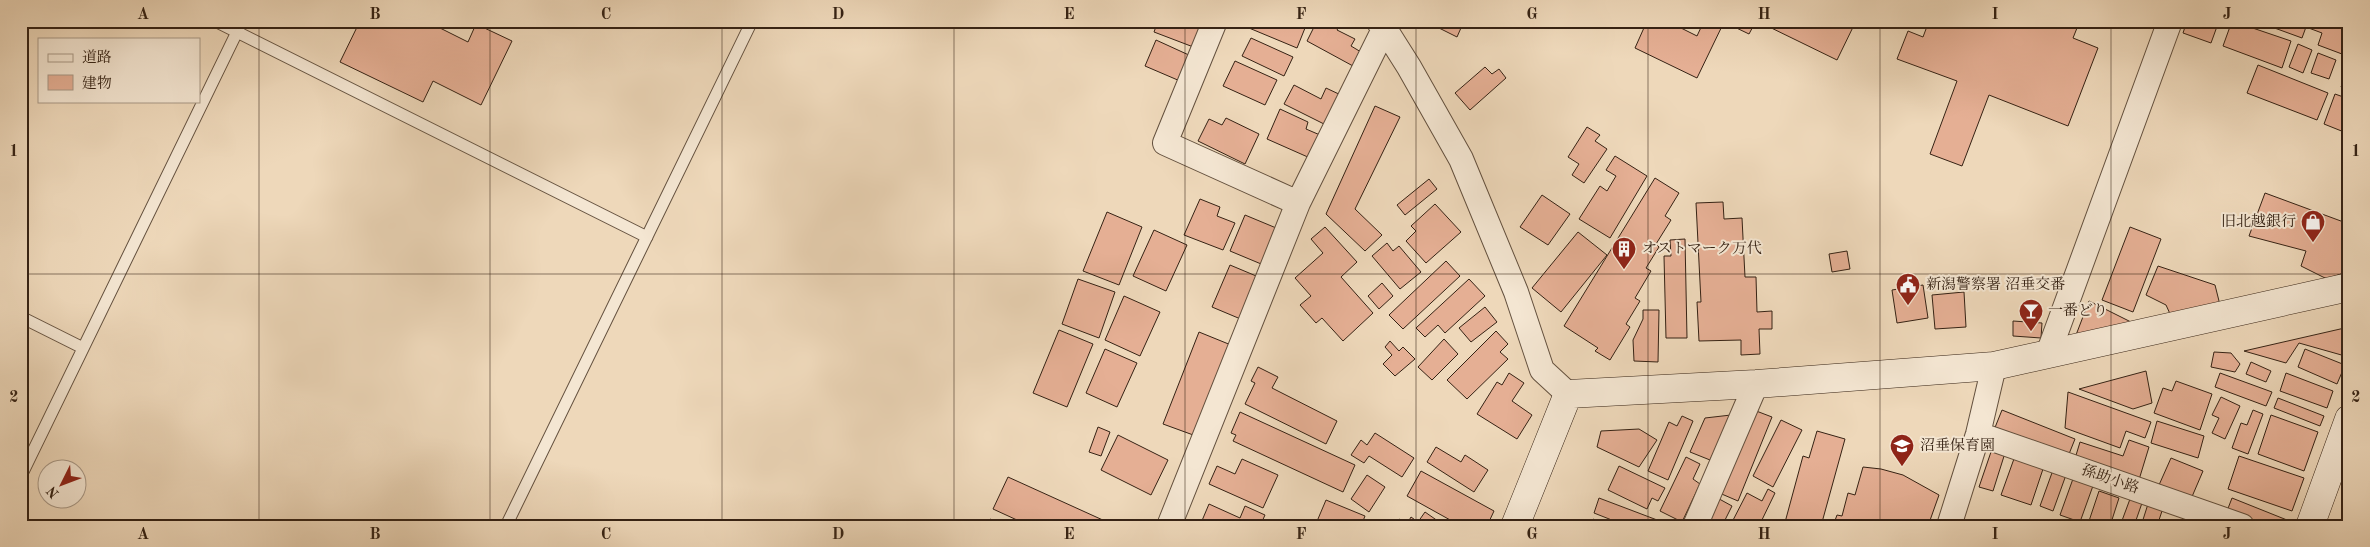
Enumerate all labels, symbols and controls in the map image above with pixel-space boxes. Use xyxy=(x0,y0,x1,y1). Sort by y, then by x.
text: A xyxy=(137,7,149,23)
text: B xyxy=(369,7,381,23)
text: C xyxy=(601,7,611,23)
text: D xyxy=(832,7,844,23)
text: E xyxy=(1063,7,1075,23)
text: F xyxy=(1296,7,1307,23)
text: G xyxy=(1526,7,1538,23)
text: H xyxy=(1757,7,1771,23)
text: I xyxy=(1991,7,1999,23)
text: J xyxy=(2223,7,2232,23)
legend xyxy=(38,38,200,102)
text: 道路 xyxy=(82,49,112,66)
text: 建物 xyxy=(82,75,112,92)
text: 1 xyxy=(9,144,19,160)
text: 1 xyxy=(2351,144,2361,160)
shop icon: 旧北越銀行 xyxy=(2300,209,2326,243)
place label: 旧北越銀行 xyxy=(2221,213,2296,230)
building icon: オストマーク万代 xyxy=(1611,236,1637,270)
place label: オストマーク万代 xyxy=(1642,240,1762,257)
public building icon: 新潟警察署 沼垂交番 xyxy=(1895,272,1921,306)
place label: 新潟警察署 沼垂交番 xyxy=(1926,276,2065,293)
bar icon: 一番どり xyxy=(2018,298,2044,332)
place label: 一番どり xyxy=(2048,302,2108,319)
text: 2 xyxy=(9,390,19,406)
text: 2 xyxy=(2351,390,2361,406)
school or university icon: 沼垂保育園 xyxy=(1889,433,1915,467)
place label: 沼垂保育園 xyxy=(1920,437,1995,454)
north arrow xyxy=(38,460,88,510)
street label: 孫助小路 xyxy=(2079,461,2141,497)
text: N xyxy=(44,483,62,501)
text: A xyxy=(137,527,149,543)
text: B xyxy=(369,527,381,543)
text: C xyxy=(601,527,611,543)
text: D xyxy=(832,527,844,543)
text: E xyxy=(1063,527,1075,543)
text: F xyxy=(1296,527,1307,543)
text: G xyxy=(1526,527,1538,543)
text: H xyxy=(1757,527,1771,543)
text: I xyxy=(1991,527,1999,543)
text: J xyxy=(2223,527,2232,543)

